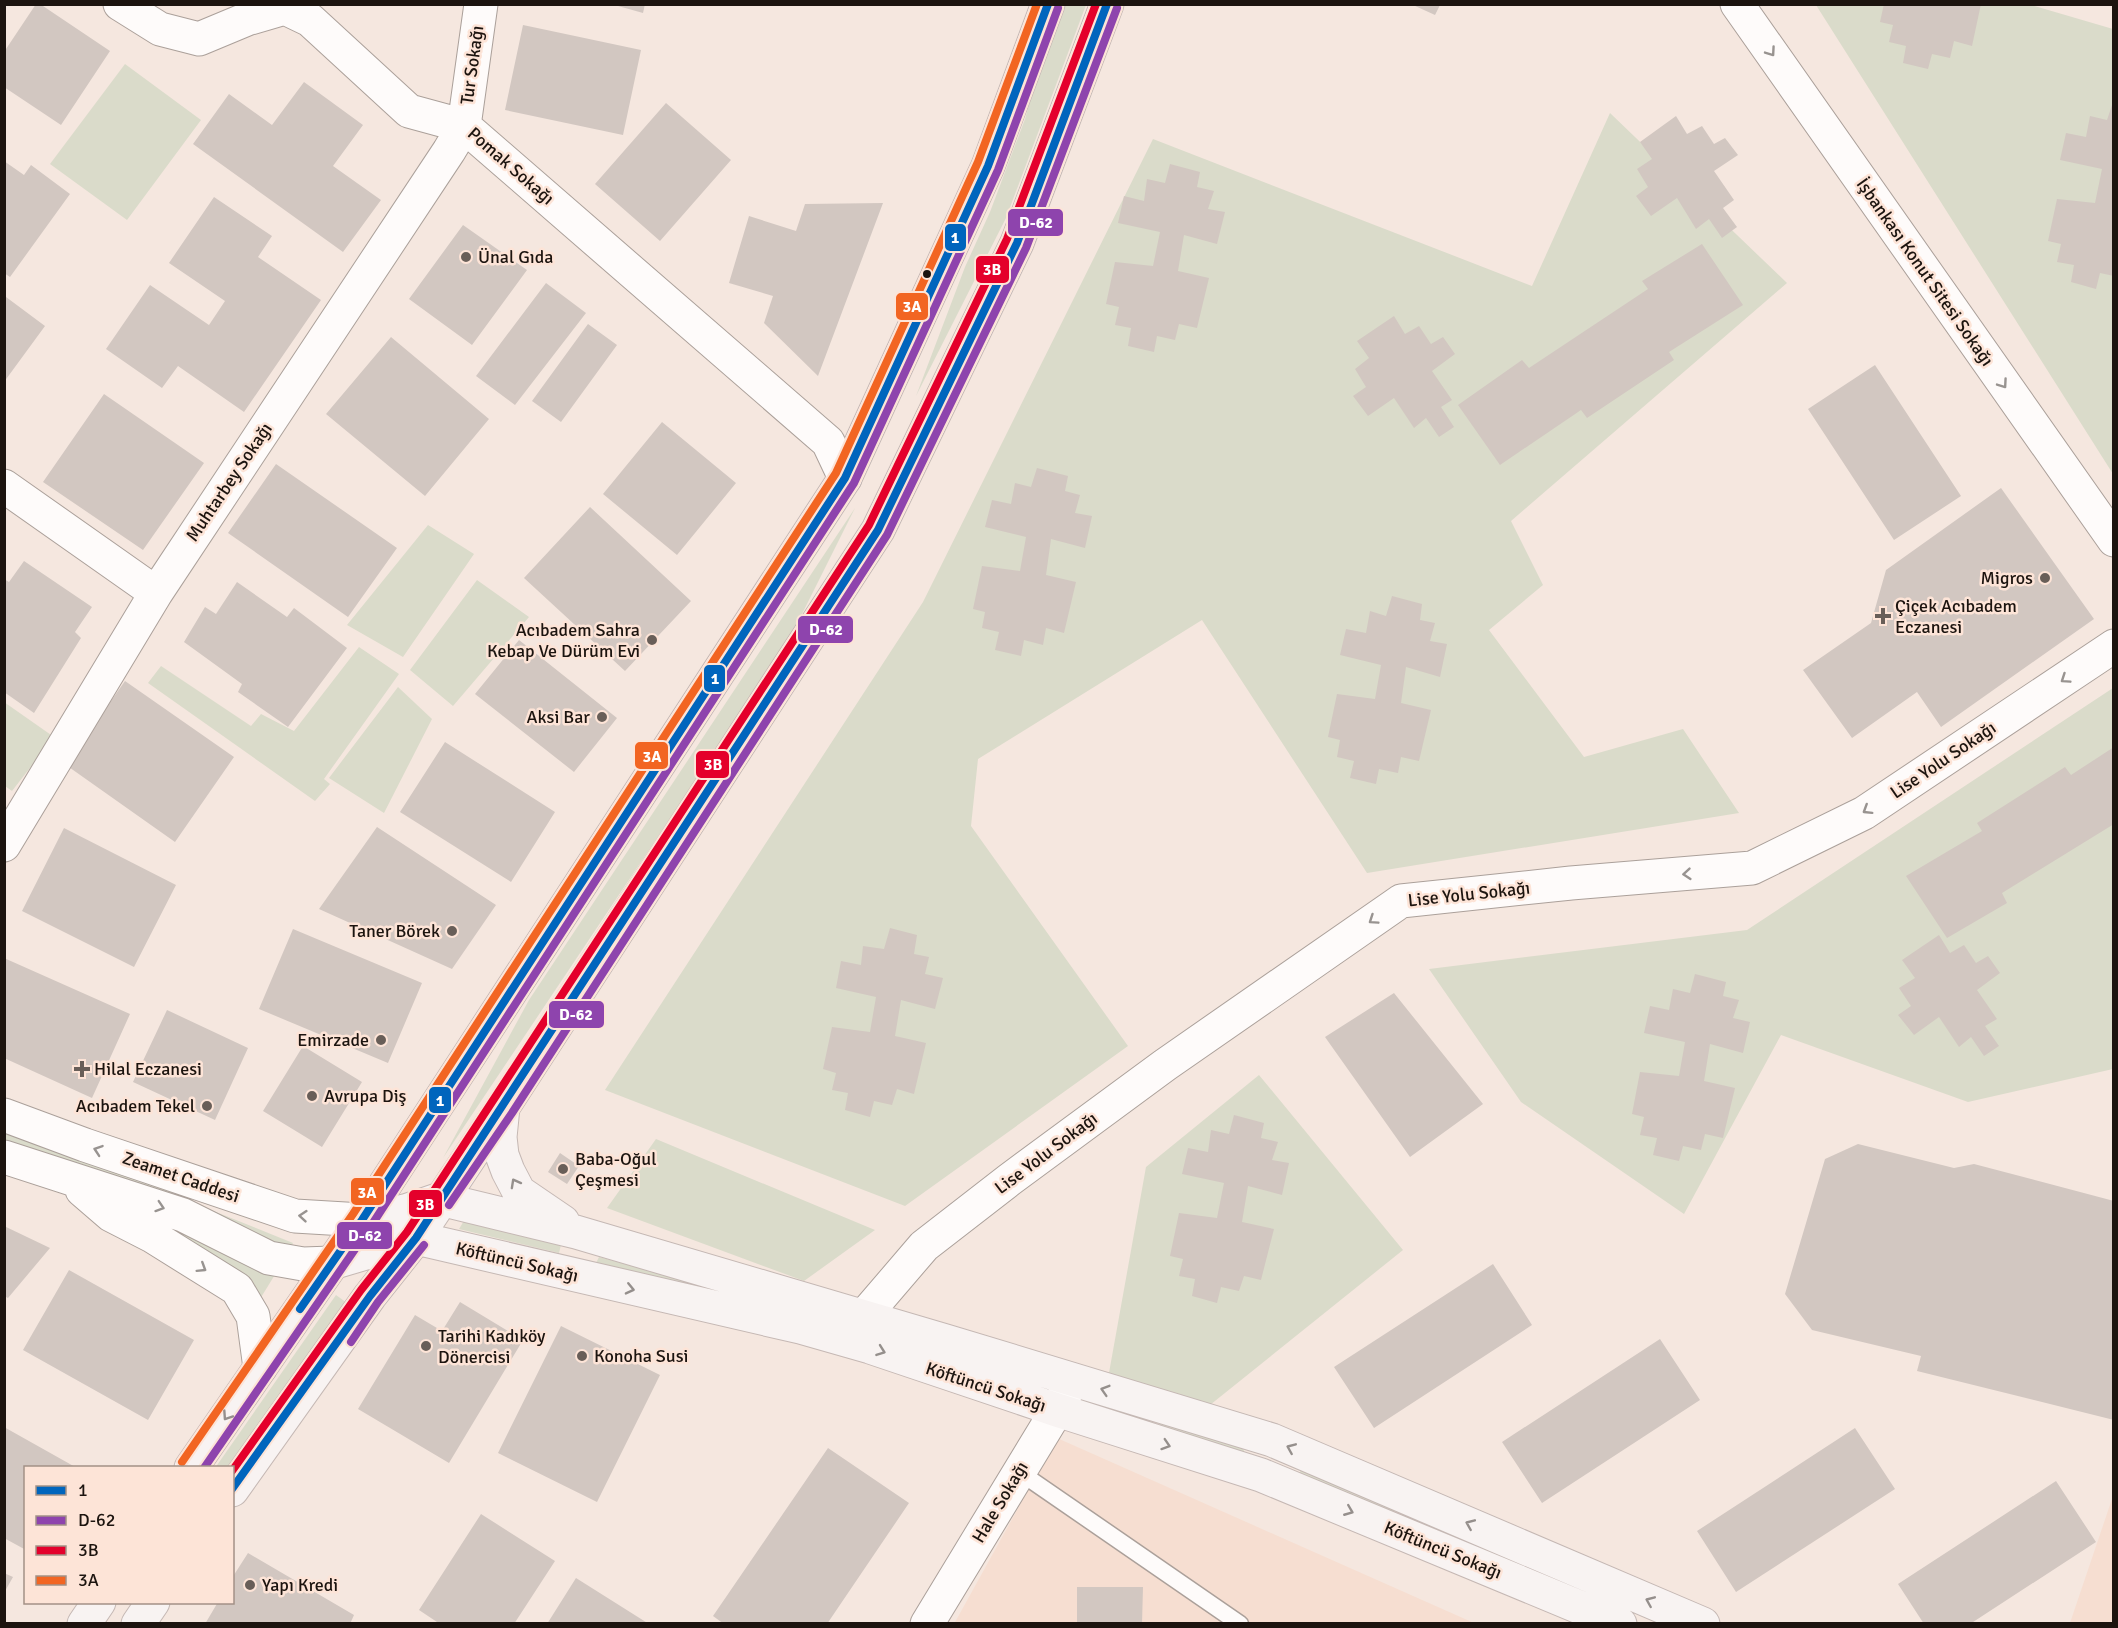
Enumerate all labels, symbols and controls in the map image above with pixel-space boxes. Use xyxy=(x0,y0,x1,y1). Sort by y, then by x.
street label: Tur Sokağı xyxy=(456,24,488,106)
one-way arrow xyxy=(1764,45,1775,56)
street label: Pomak Sokağı xyxy=(463,122,559,210)
street label: İşbankası Konut Sitesi Sokağı xyxy=(1852,174,1998,370)
line badge: D-62 xyxy=(1007,208,1064,237)
text: D-62 xyxy=(1019,213,1053,233)
line badge: 1 xyxy=(944,223,967,252)
text: 1 xyxy=(951,228,960,248)
place label: Ünal Gıda xyxy=(478,246,553,268)
marker: Ünal Gıda xyxy=(459,250,473,264)
line badge: 3B xyxy=(975,255,1010,284)
text: 3B xyxy=(983,260,1001,280)
unlabelled marker xyxy=(921,268,933,280)
line badge: 3A xyxy=(895,292,929,321)
text: 3A xyxy=(903,297,922,317)
one-way arrow xyxy=(1996,377,2007,388)
street label: Muhtarbey Sokağı xyxy=(181,418,277,546)
place label: Migros xyxy=(1981,567,2033,589)
marker: Migros xyxy=(2038,571,2052,585)
place label: Çiçek Acıbadem Eczanesi xyxy=(1895,595,2017,638)
marker: Çiçek Acıbadem Eczanesi xyxy=(1876,609,1890,623)
line badge: D-62 xyxy=(797,615,854,644)
place label: Acıbadem Sahra Kebap Ve Dürüm Evi xyxy=(487,619,640,662)
text: D-62 xyxy=(809,620,843,640)
marker: Acıbadem Sahra Kebap Ve Dürüm Evi xyxy=(645,633,659,647)
line badge: 1 xyxy=(703,664,726,693)
text: 1 xyxy=(711,669,720,689)
one-way arrow xyxy=(2061,672,2072,683)
place label: Aksi Bar xyxy=(527,706,590,728)
marker: Aksi Bar xyxy=(595,710,609,724)
street label: Lise Yolu Sokağı xyxy=(1886,717,2000,803)
line badge: 3A xyxy=(634,741,669,770)
text: 3A xyxy=(643,747,662,767)
line badge: 3B xyxy=(695,750,730,779)
text: 3B xyxy=(704,755,722,775)
one-way arrow xyxy=(1863,802,1874,813)
one-way arrow xyxy=(1682,867,1691,880)
street label: Lise Yolu Sokağı xyxy=(1407,877,1531,911)
one-way arrow xyxy=(1369,913,1380,924)
place label: Taner Börek xyxy=(349,920,440,942)
marker: Taner Börek xyxy=(445,924,459,938)
line badge: D-62 xyxy=(548,1000,605,1029)
text: D-62 xyxy=(559,1005,593,1025)
place label: Emirzade xyxy=(297,1029,369,1051)
marker: Emirzade xyxy=(374,1033,388,1047)
place label: Hilal Eczanesi xyxy=(94,1058,202,1080)
marker: Hilal Eczanesi xyxy=(75,1062,89,1076)
place label: Avrupa Diş xyxy=(324,1085,407,1107)
line badge: 1 xyxy=(428,1086,452,1114)
marker: Avrupa Diş xyxy=(305,1089,319,1103)
text: 1 xyxy=(436,1091,445,1111)
place label: Acıbadem Tekel xyxy=(76,1095,195,1117)
marker: Acıbadem Tekel xyxy=(200,1099,214,1113)
street label: Lise Yolu Sokağı xyxy=(990,1107,1102,1199)
one-way arrow xyxy=(93,1144,104,1157)
street label: Zeamet Caddesi xyxy=(120,1147,242,1207)
place label: Baba-Oğul Çeşmesi xyxy=(575,1148,656,1191)
marker: Baba-Oğul Çeşmesi xyxy=(556,1162,570,1176)
line badge: 3A xyxy=(350,1177,385,1206)
one-way arrow xyxy=(511,1179,522,1189)
text: 3A xyxy=(358,1183,377,1203)
line badge: 3B xyxy=(408,1189,443,1218)
text: 3B xyxy=(416,1195,434,1215)
one-way arrow xyxy=(154,1200,165,1212)
one-way arrow xyxy=(299,1210,308,1223)
line badge: D-62 xyxy=(336,1221,393,1250)
text: D-62 xyxy=(348,1226,382,1246)
street label: Köftüncü Sokağı xyxy=(454,1237,580,1287)
one-way arrow xyxy=(196,1260,206,1272)
one-way arrow xyxy=(625,1281,635,1294)
place label: Tarihi Kadıköy Dönercisi xyxy=(438,1325,546,1368)
marker: Tarihi Kadıköy Dönercisi xyxy=(419,1339,433,1353)
one-way arrow xyxy=(875,1344,885,1357)
place label: Konoha Susi xyxy=(594,1345,689,1367)
marker: Konoha Susi xyxy=(575,1349,589,1363)
street label: Köftüncü Sokağı xyxy=(923,1357,1049,1417)
one-way arrow xyxy=(1100,1385,1111,1397)
one-way arrow xyxy=(223,1409,234,1420)
one-way arrow xyxy=(1160,1438,1171,1450)
one-way arrow xyxy=(1286,1443,1297,1455)
street label: Hale Sokağı xyxy=(967,1457,1033,1547)
legend xyxy=(24,1466,234,1604)
text: 1 xyxy=(78,1479,88,1501)
one-way arrow xyxy=(1342,1504,1353,1516)
text: D-62 xyxy=(78,1509,115,1531)
street label: Köftüncü Sokağı xyxy=(1381,1516,1505,1584)
one-way arrow xyxy=(1465,1519,1476,1531)
text: 3B xyxy=(78,1539,99,1561)
text: 3A xyxy=(78,1569,99,1591)
place label: Yapı Kredi xyxy=(262,1574,338,1596)
marker: Yapı Kredi xyxy=(243,1578,257,1592)
one-way arrow xyxy=(1645,1596,1656,1608)

